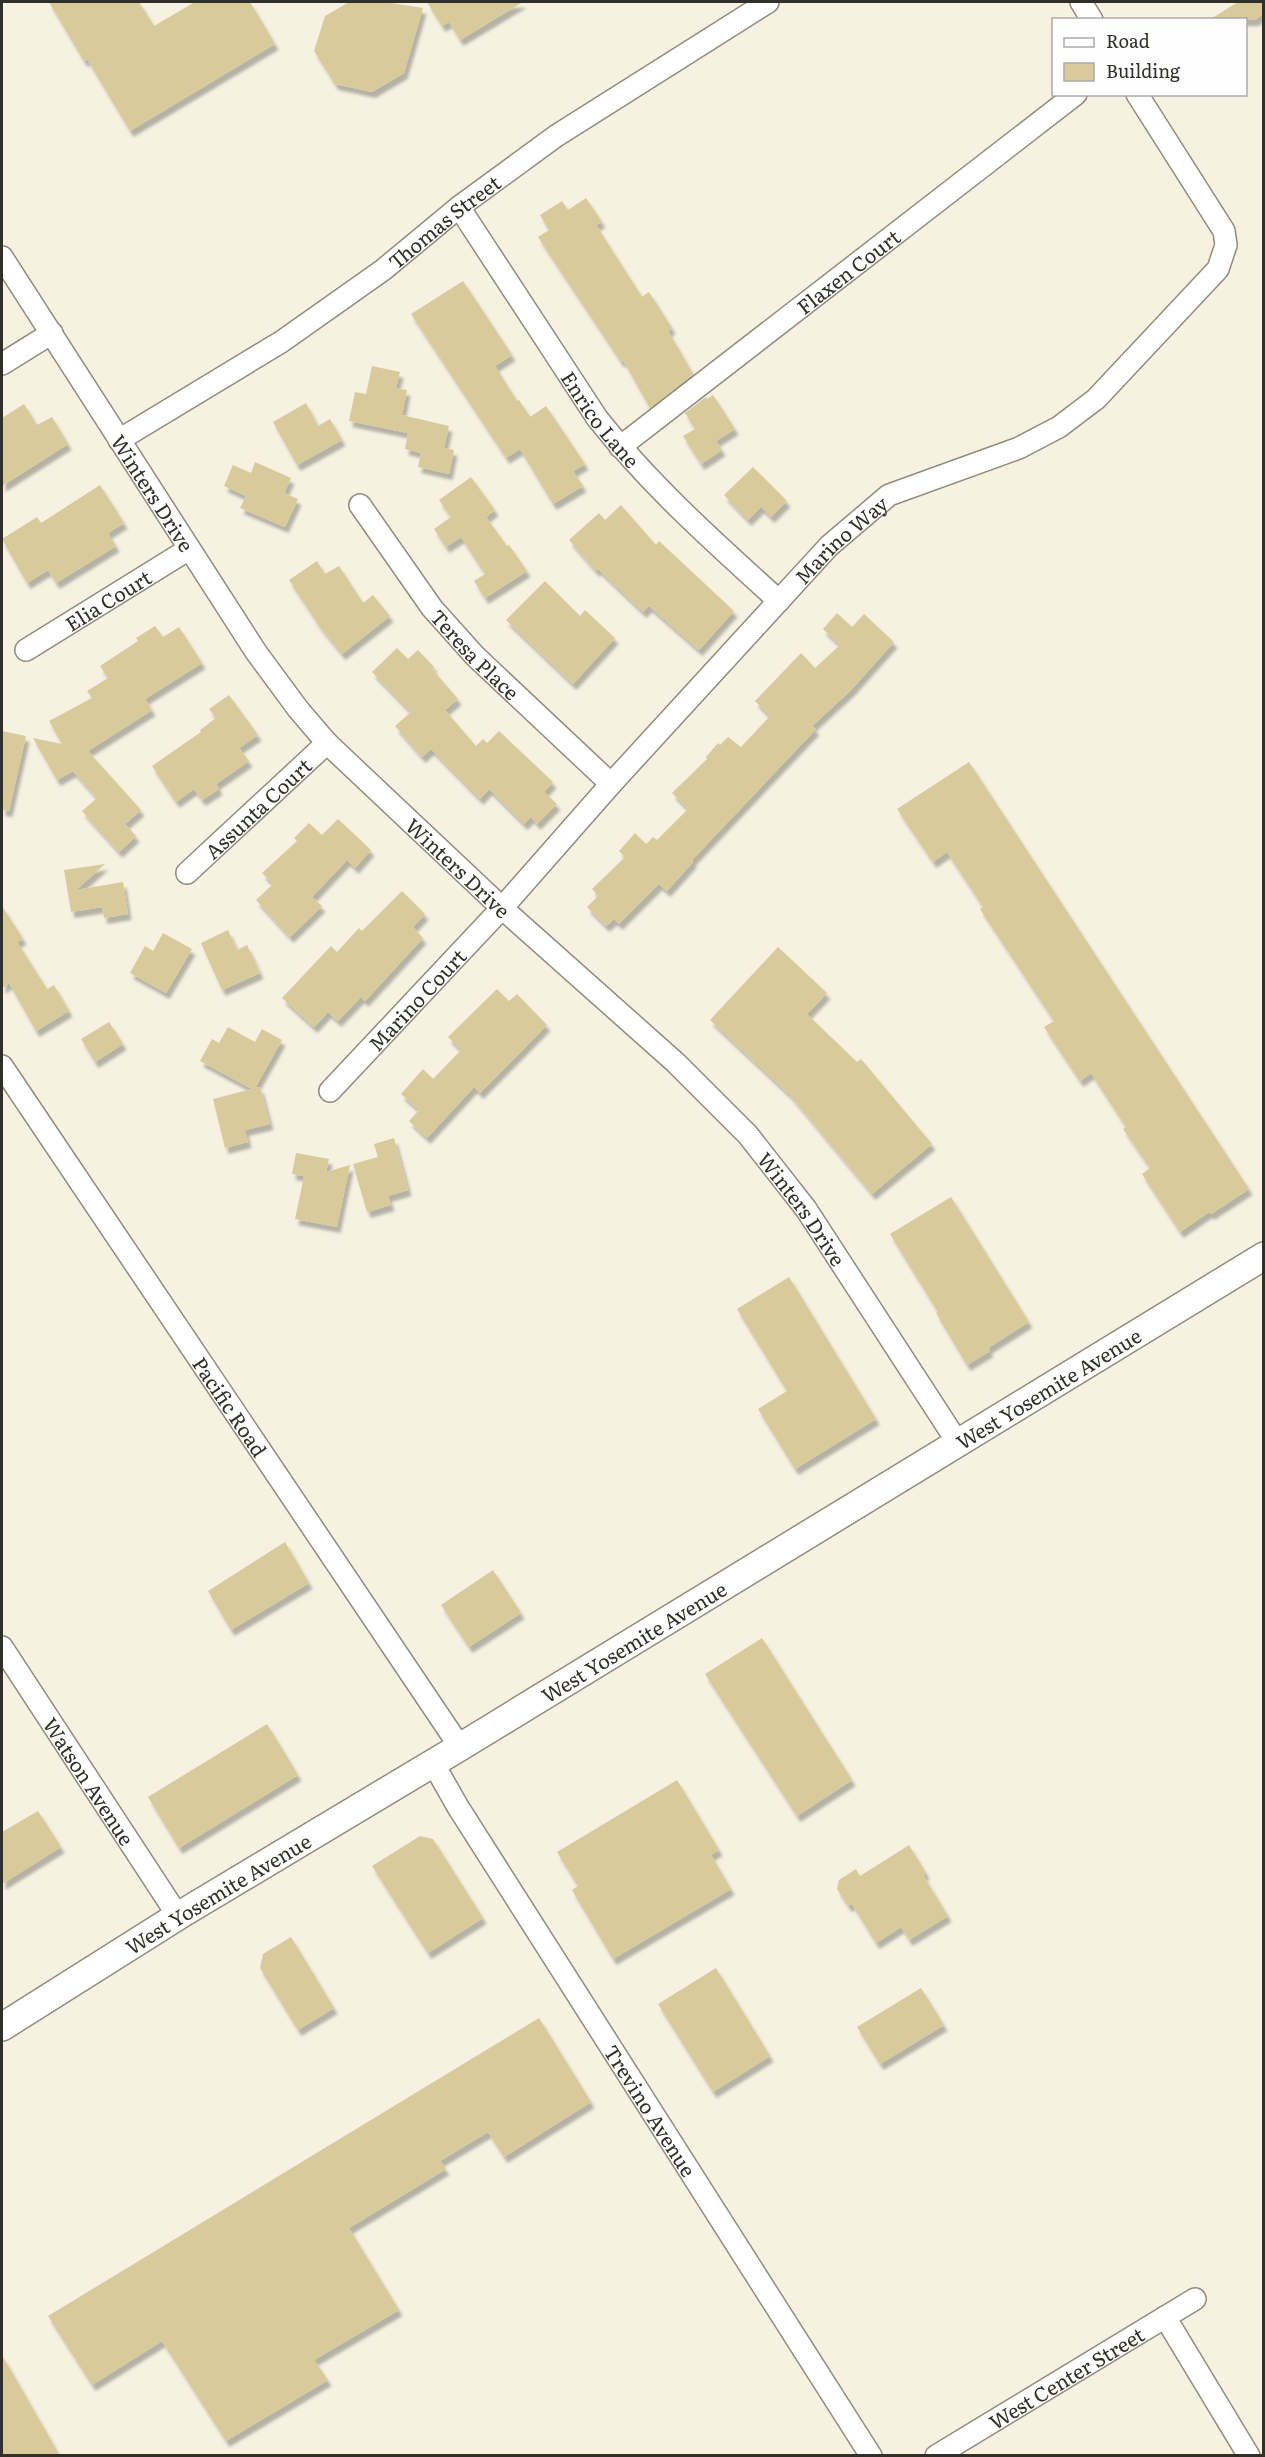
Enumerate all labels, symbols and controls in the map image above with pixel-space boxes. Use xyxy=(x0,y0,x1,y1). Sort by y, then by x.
legend xyxy=(1052,18,1247,96)
text: Road xyxy=(1106,27,1150,54)
text: Building xyxy=(1106,57,1181,84)
street label: Thomas Street xyxy=(381,167,506,275)
street label: Flaxen Court xyxy=(790,221,906,320)
street label: Enrico Lane xyxy=(555,364,647,474)
street label: Winters Drive xyxy=(105,428,202,557)
street label: Marino Way xyxy=(787,488,894,590)
street label: Elia Court xyxy=(59,561,157,638)
street label: Teresa Place xyxy=(424,602,527,706)
street label: Assunta Court xyxy=(197,750,318,865)
street label: Winters Drive xyxy=(400,810,517,924)
street label: Marino Court xyxy=(360,941,472,1057)
street label: Winters Drive xyxy=(751,1145,854,1271)
street label: West Yosemite Avenue xyxy=(950,1320,1147,1456)
street label: Pacific Road xyxy=(186,1350,275,1462)
street label: West Yosemite Avenue xyxy=(535,1573,732,1709)
street label: Watson Avenue xyxy=(37,1711,143,1851)
street label: West Yosemite Avenue xyxy=(119,1825,316,1961)
street label: Trevino Avenue xyxy=(598,2038,704,2182)
street label: West Center Street xyxy=(983,2319,1149,2436)

